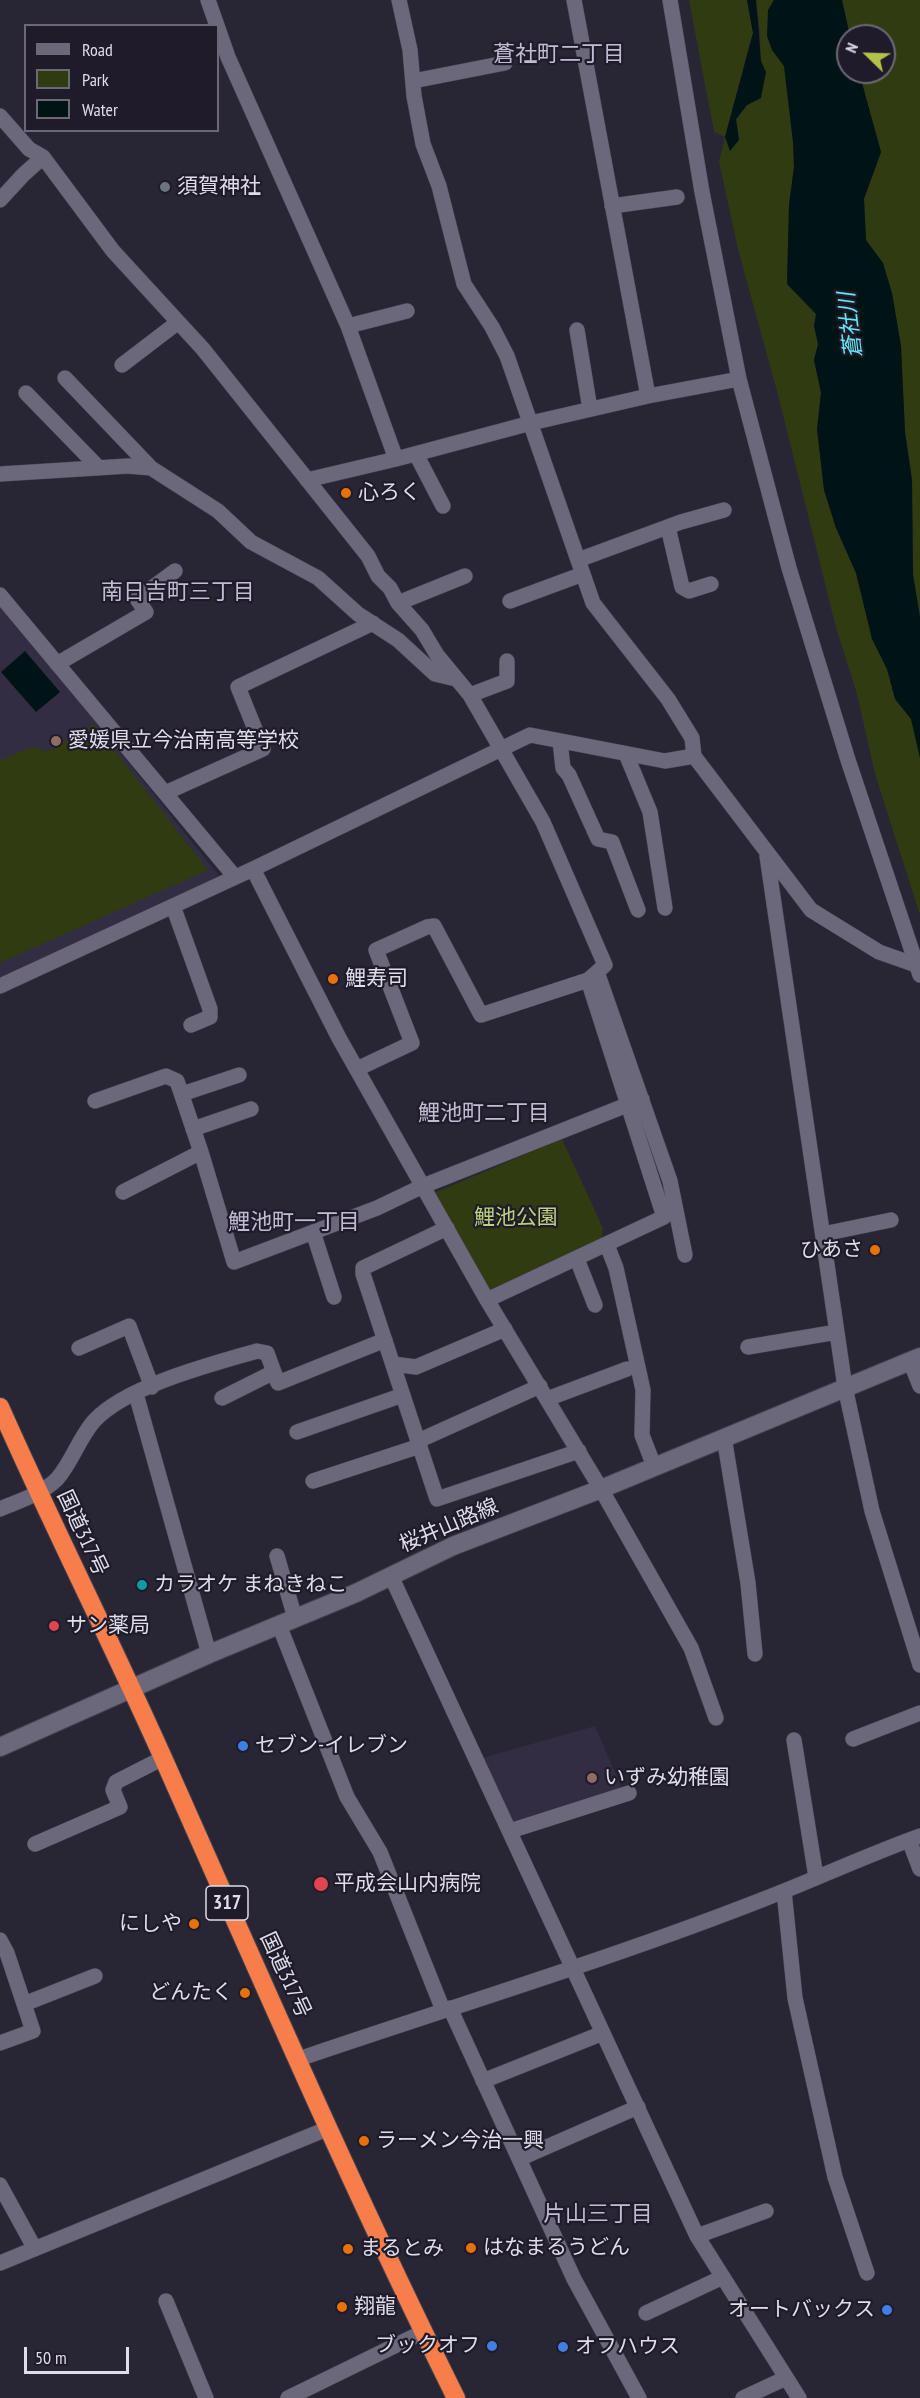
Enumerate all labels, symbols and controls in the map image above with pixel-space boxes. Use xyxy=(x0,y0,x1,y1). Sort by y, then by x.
legend xyxy=(24,24,219,132)
north arrow xyxy=(836,24,896,84)
text: Road xyxy=(82,38,113,61)
text: N xyxy=(840,40,862,56)
district label: 蒼社町二丁目 xyxy=(493,42,625,68)
text: Park xyxy=(82,68,109,91)
text: Water xyxy=(82,98,118,121)
place label: 須賀神社 xyxy=(177,174,261,200)
marker: 須賀神社 xyxy=(158,180,172,194)
water label: 蒼社川 xyxy=(834,291,868,359)
place label: 心ろく xyxy=(358,480,421,506)
marker: 心ろく xyxy=(339,486,353,500)
district label: 南日吉町三丁目 xyxy=(101,580,255,606)
place label: 愛媛県立今治南高等学校 xyxy=(68,728,299,754)
marker: 愛媛県立今治南高等学校 xyxy=(49,734,63,748)
place label: 鯉寿司 xyxy=(345,966,408,992)
marker: 鯉寿司 xyxy=(326,972,340,986)
district label: 鯉池町二丁目 xyxy=(418,1101,550,1127)
park label: 鯉池公園 xyxy=(474,1205,558,1231)
district label: 鯉池町一丁目 xyxy=(228,1210,360,1236)
place label: ひあさ xyxy=(800,1237,863,1263)
marker: ひあさ xyxy=(868,1243,882,1257)
street label: 国道317号 xyxy=(51,1486,113,1580)
street label: 桜井山路線 xyxy=(396,1494,502,1558)
place label: カラオケ まねきねこ xyxy=(154,1572,347,1598)
marker: カラオケ まねきねこ xyxy=(135,1578,149,1592)
place label: サン薬局 xyxy=(66,1613,150,1639)
marker: サン薬局 xyxy=(47,1619,61,1633)
place label: セブン-イレブン xyxy=(255,1733,408,1759)
marker: セブン-イレブン xyxy=(236,1739,250,1753)
place label: いずみ幼稚園 xyxy=(604,1765,730,1791)
marker: いずみ幼稚園 xyxy=(585,1771,599,1785)
place label: 平成会山内病院 xyxy=(334,1871,481,1897)
marker: 平成会山内病院 xyxy=(312,1875,330,1893)
road number: 317 xyxy=(206,1886,248,1920)
place label: にしや xyxy=(119,1911,182,1937)
marker: にしや xyxy=(187,1917,201,1931)
street label: 国道317号 xyxy=(254,1928,316,2022)
place label: どんたく xyxy=(149,1980,233,2006)
marker: どんたく xyxy=(238,1986,252,2000)
place label: ラーメン今治一興 xyxy=(376,2128,544,2154)
marker: ラーメン今治一興 xyxy=(357,2134,371,2148)
district label: 片山三丁目 xyxy=(543,2202,653,2228)
place label: はなまるうどん xyxy=(483,2235,630,2261)
place label: まるとみ xyxy=(360,2236,444,2262)
marker: はなまるうどん xyxy=(464,2241,478,2255)
marker: まるとみ xyxy=(341,2242,355,2256)
place label: 翔龍 xyxy=(354,2294,396,2320)
place label: オートバックス xyxy=(728,2297,875,2323)
marker: 翔龍 xyxy=(335,2300,349,2314)
marker: オートバックス xyxy=(880,2303,894,2317)
place label: ブックオフ xyxy=(375,2333,480,2359)
place label: オフハウス xyxy=(575,2334,680,2360)
scale bar xyxy=(27,2335,132,2373)
marker: ブックオフ xyxy=(485,2339,499,2353)
marker: オフハウス xyxy=(556,2340,570,2354)
text: 50 m xyxy=(35,2346,67,2369)

